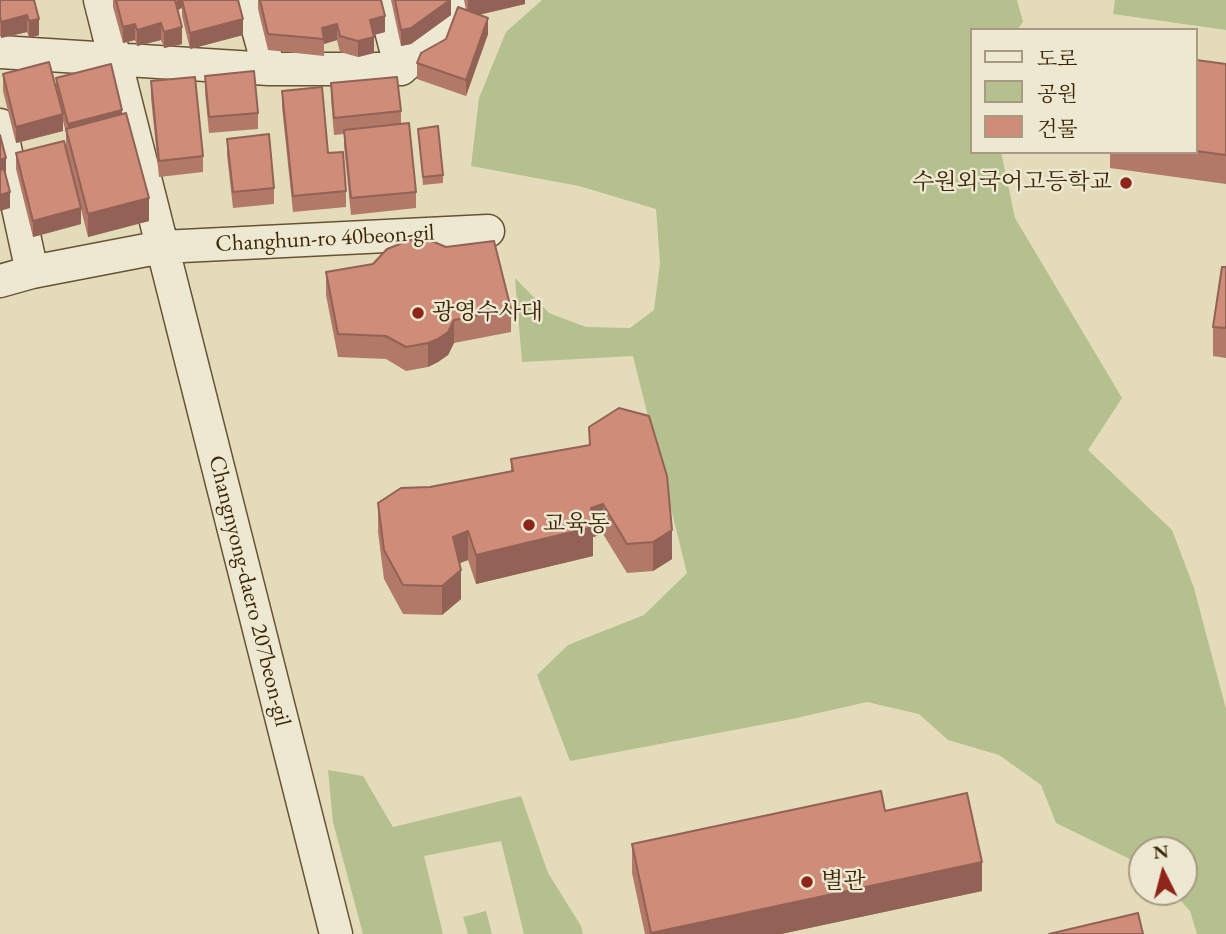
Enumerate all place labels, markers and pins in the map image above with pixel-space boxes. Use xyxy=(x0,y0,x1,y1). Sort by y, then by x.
place label: 수원외국어고등학교 xyxy=(912,169,1112,197)
marker: 수원외국어고등학교 xyxy=(1118,175,1134,191)
place label: 광영수사대 xyxy=(432,299,543,327)
marker: 광영수사대 xyxy=(410,305,426,321)
place label: 교육동 xyxy=(543,511,610,539)
marker: 교육동 xyxy=(521,517,537,533)
place label: 별관 xyxy=(821,868,865,896)
marker: 별관 xyxy=(799,874,815,890)

